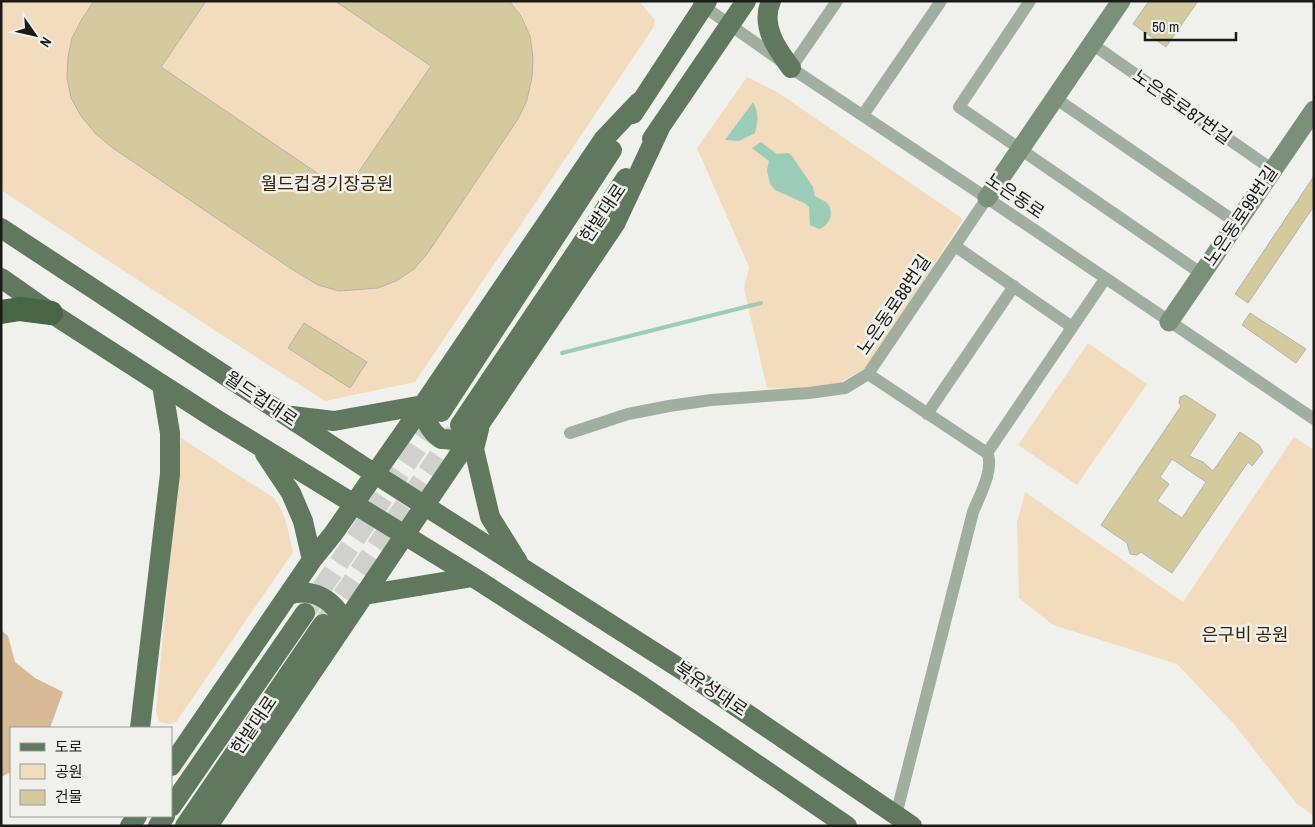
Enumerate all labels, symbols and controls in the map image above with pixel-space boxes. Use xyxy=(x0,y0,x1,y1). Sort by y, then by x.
north arrow xyxy=(10,10,60,60)
scale bar xyxy=(1145,10,1236,42)
text: 50 m xyxy=(1152,16,1179,37)
text: N xyxy=(36,34,56,51)
street label: 노은동로87번길 xyxy=(1128,63,1237,150)
street label: 노은동로99번길 xyxy=(1198,161,1283,271)
street label: 노은동로 xyxy=(981,167,1050,224)
park label: 월드컵경기장공원 xyxy=(261,171,393,196)
street label: 한밭대로 xyxy=(574,178,631,247)
street label: 노은동로88번길 xyxy=(851,250,936,360)
street label: 월드컵대로 xyxy=(220,365,303,432)
park label: 은구비 공원 xyxy=(1202,622,1288,647)
street label: 북유성대로 xyxy=(670,655,753,722)
street label: 한밭대로 xyxy=(225,690,282,759)
legend xyxy=(10,727,172,817)
text: 도로 xyxy=(55,736,83,757)
text: 공원 xyxy=(55,761,83,782)
text: 건물 xyxy=(55,786,83,807)

